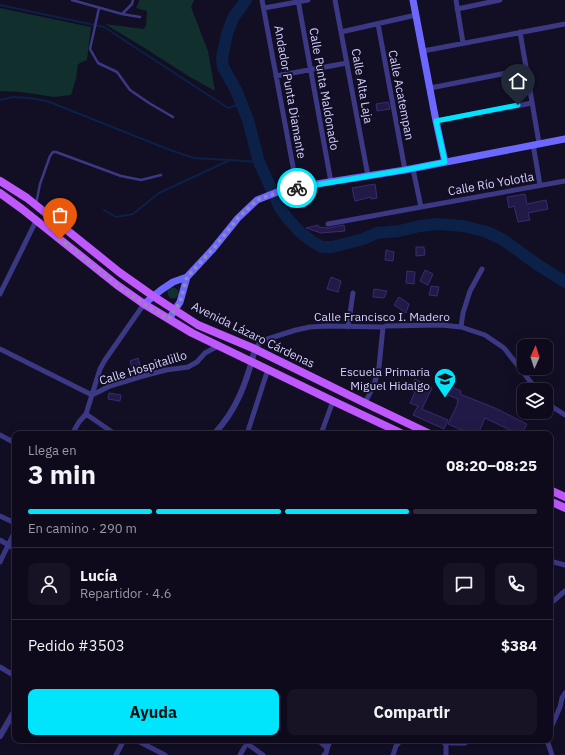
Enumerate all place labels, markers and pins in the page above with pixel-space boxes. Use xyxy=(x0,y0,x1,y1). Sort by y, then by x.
pin xyxy=(501,64,535,105)
pin xyxy=(43,198,77,239)
place label: Escuela Primaria Miguel Hidalgo xyxy=(340,364,431,393)
school or university icon: Escuela Primaria Miguel Hidalgo xyxy=(432,366,458,399)

